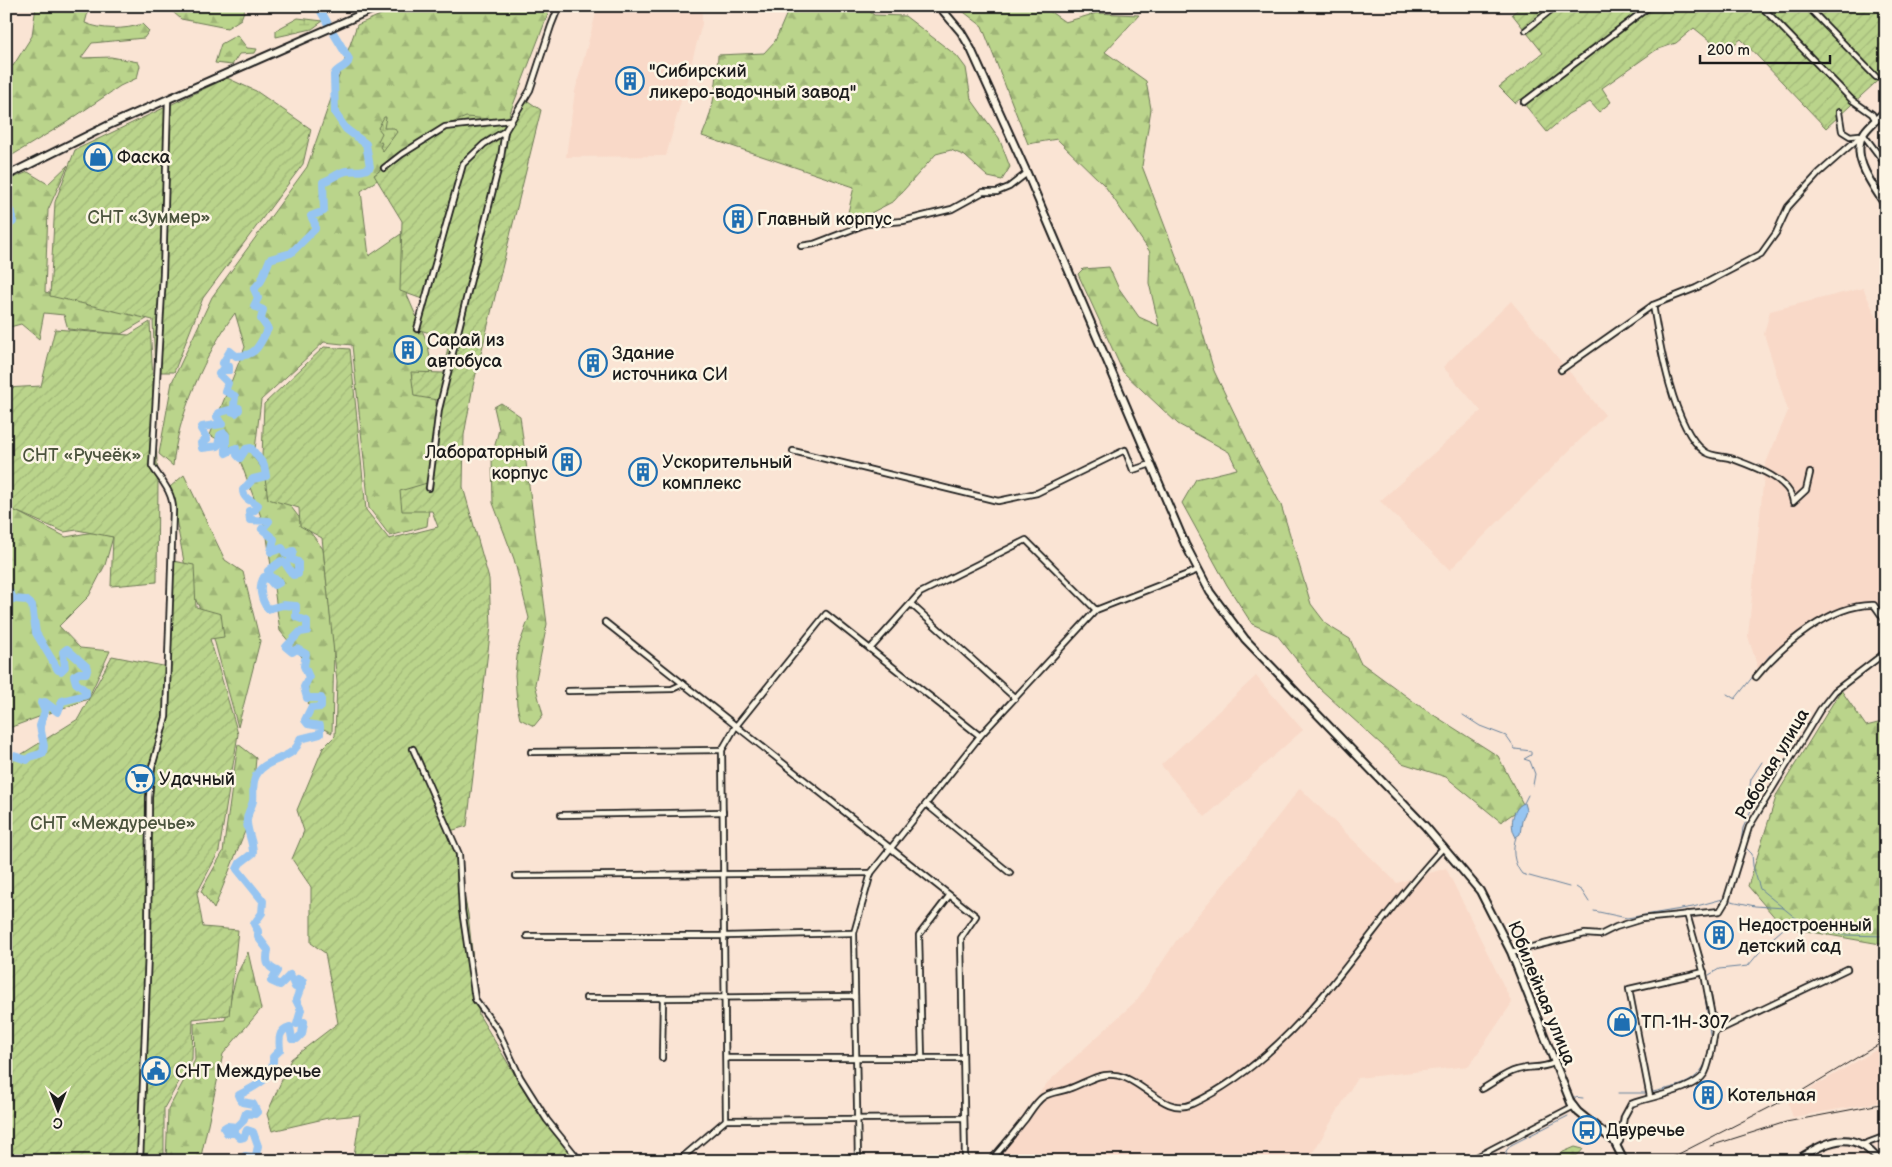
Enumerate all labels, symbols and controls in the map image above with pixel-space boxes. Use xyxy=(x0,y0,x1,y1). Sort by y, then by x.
scale bar xyxy=(1700,32,1830,64)
text: 200 m xyxy=(1707,41,1750,60)
place label: "Сибирский ликеро-водочный завод" xyxy=(649,61,857,103)
building icon: "Сибирский ликеро-водочный завод" xyxy=(615,66,645,96)
shop icon: Фаска xyxy=(83,142,113,172)
place label: Фаска xyxy=(117,147,171,168)
building icon: Главный корпус xyxy=(723,204,753,234)
park label: СНТ «Зуммер» xyxy=(87,207,211,228)
place label: Главный корпус xyxy=(757,209,892,230)
place label: Сарай из автобуса xyxy=(427,330,505,372)
building icon: Сарай из автобуса xyxy=(393,335,423,365)
place label: Здание источника СИ xyxy=(612,343,728,385)
building icon: Здание источника СИ xyxy=(578,348,608,378)
place label: Лабораторный корпус xyxy=(424,442,548,484)
park label: СНТ «Ручеёк» xyxy=(23,445,141,466)
building icon: Лабораторный корпус xyxy=(552,447,582,477)
place label: Ускорительный комплекс xyxy=(662,452,792,494)
building icon: Ускорительный комплекс xyxy=(628,457,658,487)
street label: Рабочая улица xyxy=(1731,705,1814,824)
supermarket icon: Удачный xyxy=(125,764,155,794)
place label: Удачный xyxy=(159,769,235,790)
park label: СНТ «Междуречье» xyxy=(30,813,196,834)
place label: Недостроенный детский сад xyxy=(1738,915,1872,957)
street label: Юбилейная улица xyxy=(1503,918,1580,1069)
building icon: Недостроенный детский сад xyxy=(1704,920,1734,950)
shop icon: ТП-1Н-307 xyxy=(1607,1007,1637,1037)
place label: ТП-1Н-307 xyxy=(1641,1012,1729,1033)
public building icon: СНТ Междуречье xyxy=(141,1056,171,1086)
place label: СНТ Междуречье xyxy=(175,1061,321,1082)
building icon: Котельная xyxy=(1693,1080,1723,1110)
north arrow xyxy=(32,1084,82,1134)
place label: Котельная xyxy=(1727,1085,1816,1106)
text: С xyxy=(53,1114,63,1131)
bus stop icon: Двуречье xyxy=(1572,1115,1602,1145)
place label: Двуречье xyxy=(1606,1120,1685,1141)

